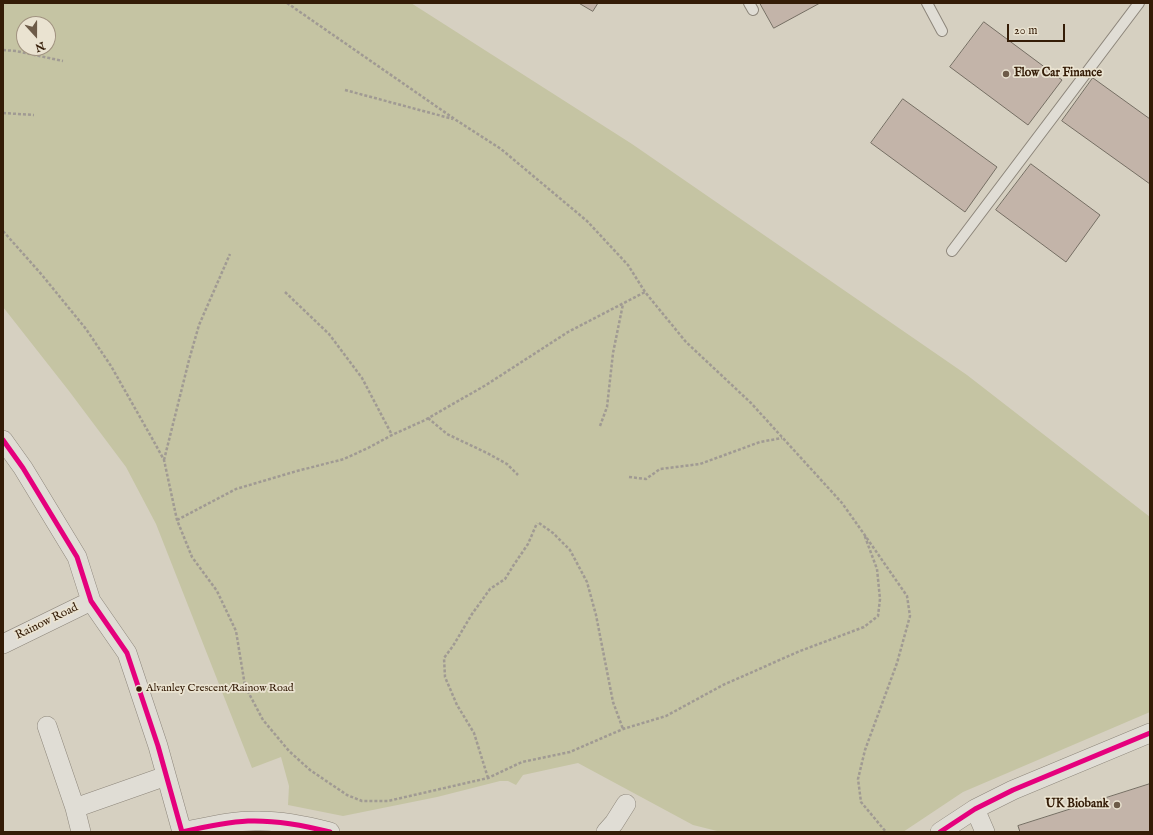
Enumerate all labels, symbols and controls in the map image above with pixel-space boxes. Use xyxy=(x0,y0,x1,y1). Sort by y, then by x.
north arrow xyxy=(16,16,56,56)
scale bar xyxy=(1009,16,1067,42)
text: 20 m xyxy=(1014,23,1037,38)
text: N xyxy=(33,38,47,55)
place label: Flow Car Finance xyxy=(1014,67,1102,81)
marker: Flow Car Finance xyxy=(1001,69,1011,79)
street label: Rainow Road xyxy=(13,601,81,643)
place label: Alvanley Crescent/Rainow Road xyxy=(146,682,294,696)
marker: Alvanley Crescent/Rainow Road xyxy=(134,684,144,694)
place label: UK Biobank xyxy=(1046,798,1109,812)
marker: UK Biobank xyxy=(1112,800,1122,810)

